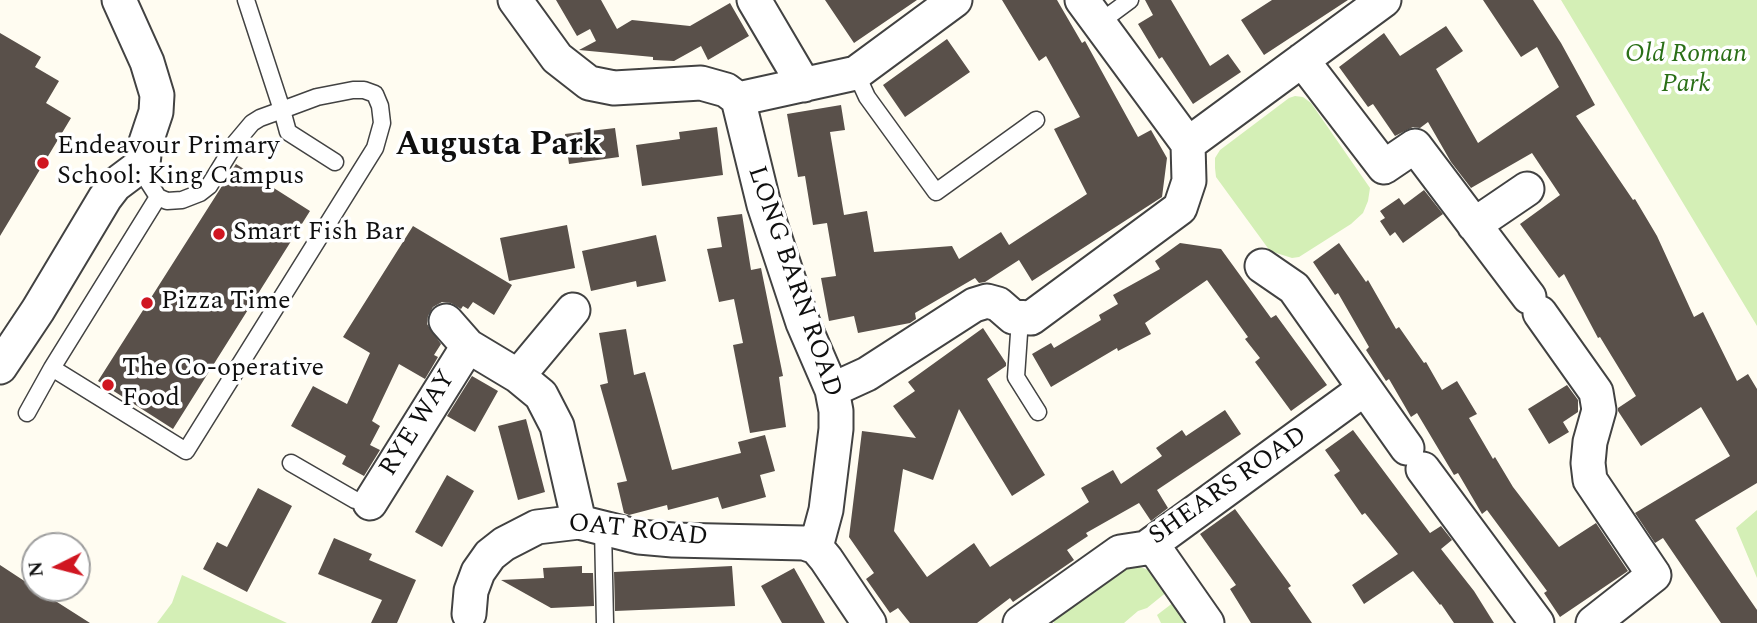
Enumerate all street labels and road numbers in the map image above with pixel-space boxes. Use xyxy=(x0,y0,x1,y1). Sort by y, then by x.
street label: LONG BARN ROAD xyxy=(739,162,847,402)
street label: RYE WAY xyxy=(374,365,464,483)
street label: SHEARS ROAD xyxy=(1144,421,1314,553)
street label: OAT ROAD xyxy=(567,509,709,555)

